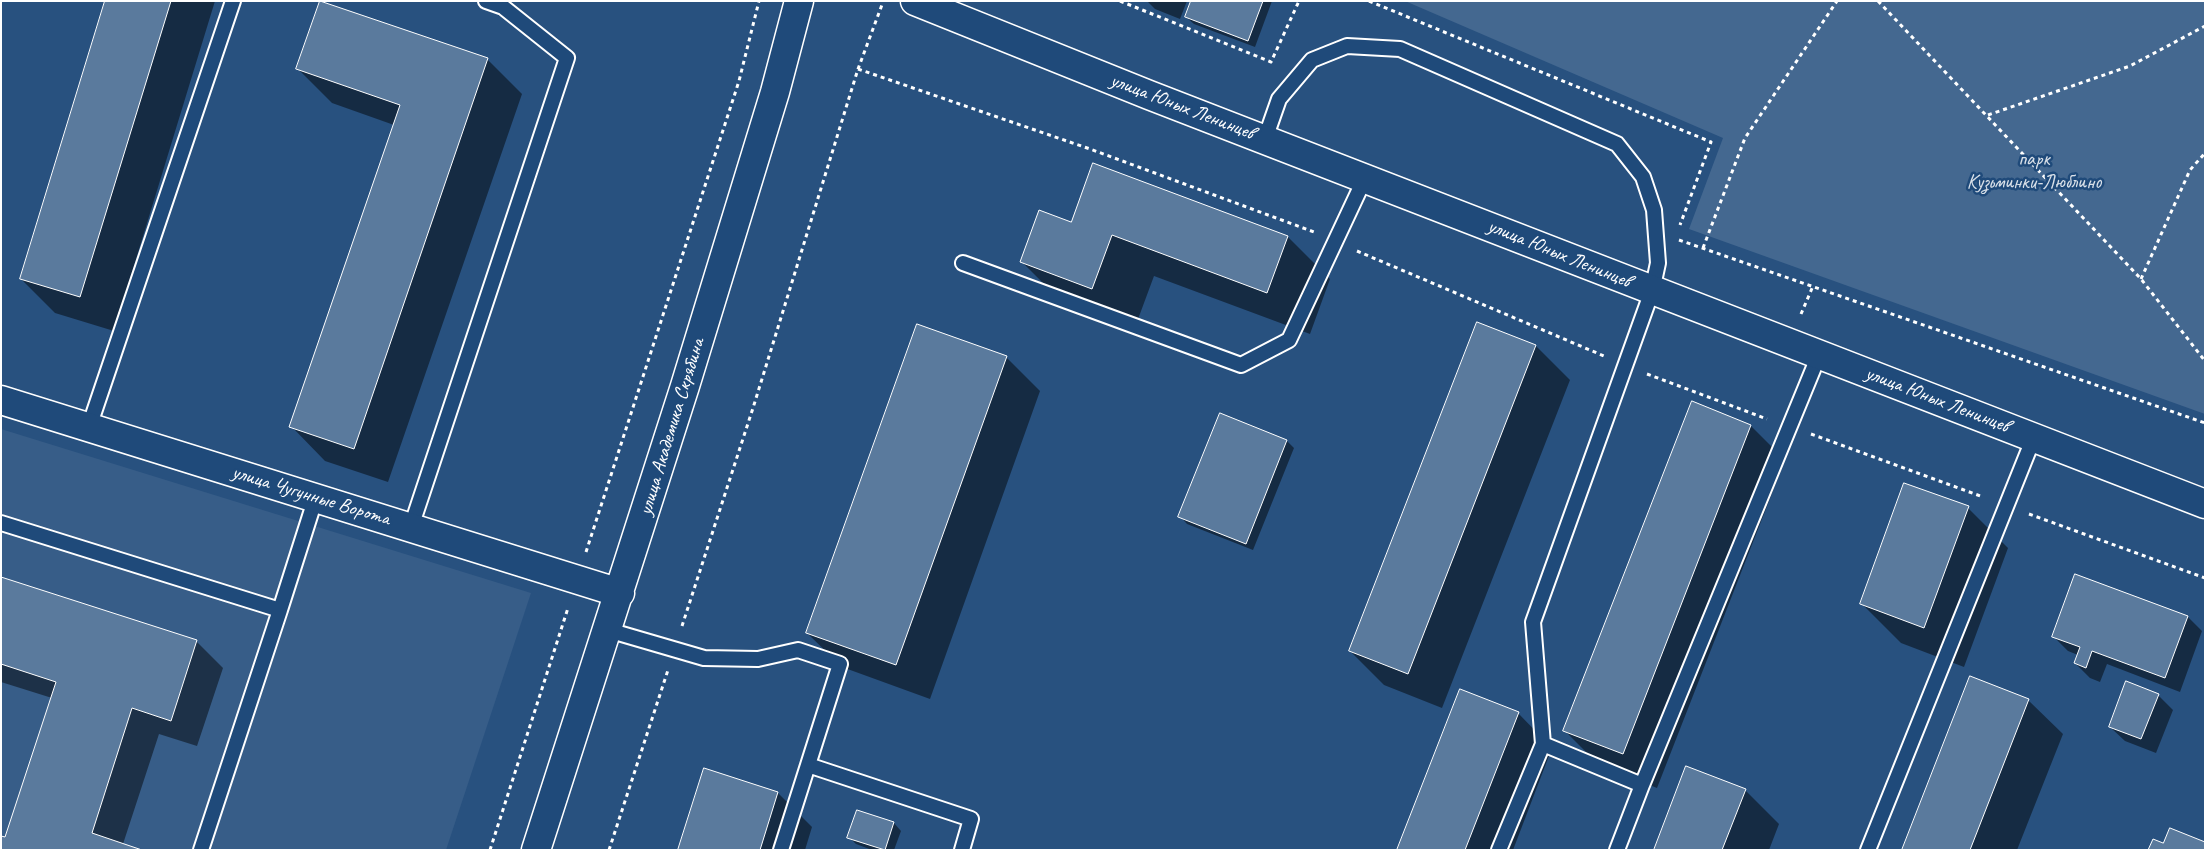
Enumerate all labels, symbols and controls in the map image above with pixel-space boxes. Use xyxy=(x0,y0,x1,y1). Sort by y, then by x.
street label: улица Юных Ленинцев xyxy=(1107,69,1257,145)
park label: парк Кузьминки-Люблино xyxy=(1967,148,2101,195)
street label: улица Юных Ленинцев xyxy=(1484,214,1634,294)
street label: улица Академика Скрябина xyxy=(634,336,710,518)
street label: улица Юных Ленинцев xyxy=(1862,362,2012,438)
street label: улица Чугунные Ворота xyxy=(229,461,393,531)

